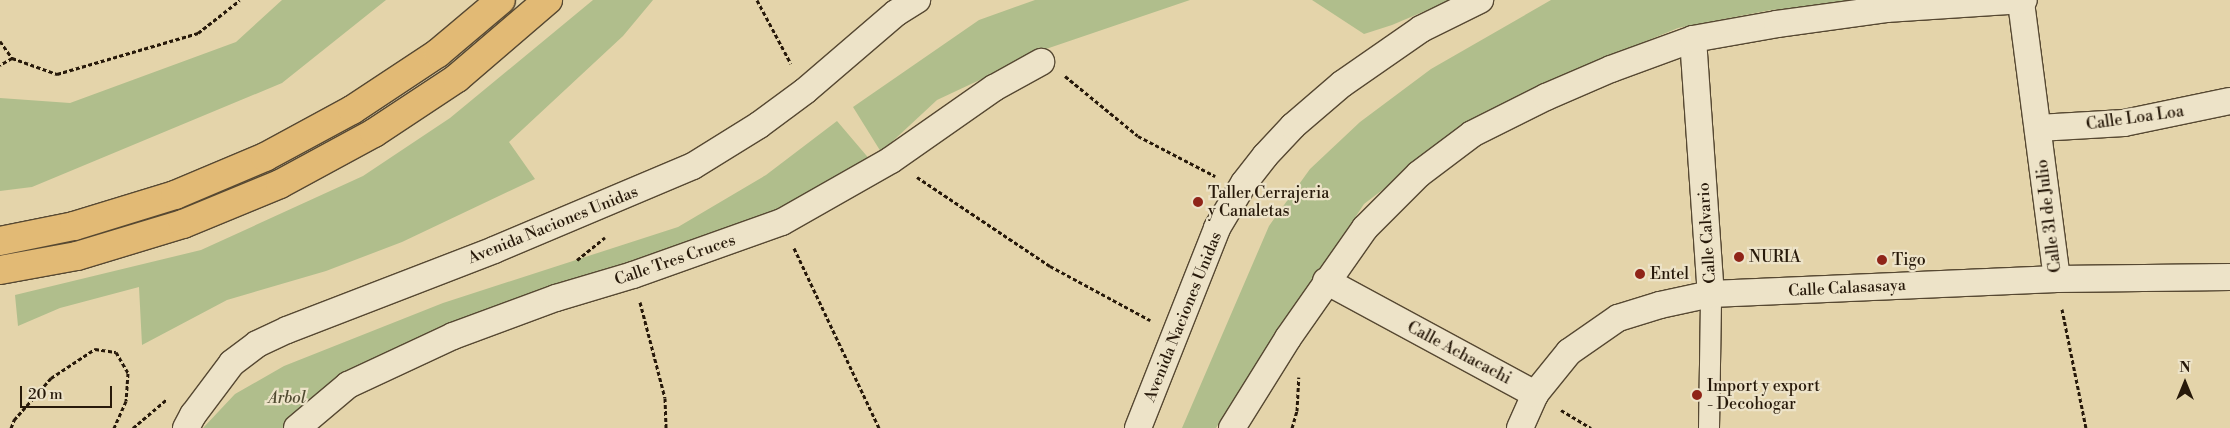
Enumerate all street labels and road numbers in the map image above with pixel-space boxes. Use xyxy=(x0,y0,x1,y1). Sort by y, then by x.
street label: Calle Loa Loa xyxy=(2085,102,2185,134)
street label: Calle 31 de Julio xyxy=(2033,158,2065,274)
street label: Avenida Naciones Unidas xyxy=(465,182,641,268)
street label: Calle Calvario xyxy=(1694,182,1720,284)
street label: Avenida Naciones Unidas xyxy=(1140,229,1226,405)
street label: Calle Tres Cruces xyxy=(612,230,738,290)
street label: Calle Calasasaya xyxy=(1788,275,1906,301)
street label: Calle Achacachi xyxy=(1404,318,1514,388)

